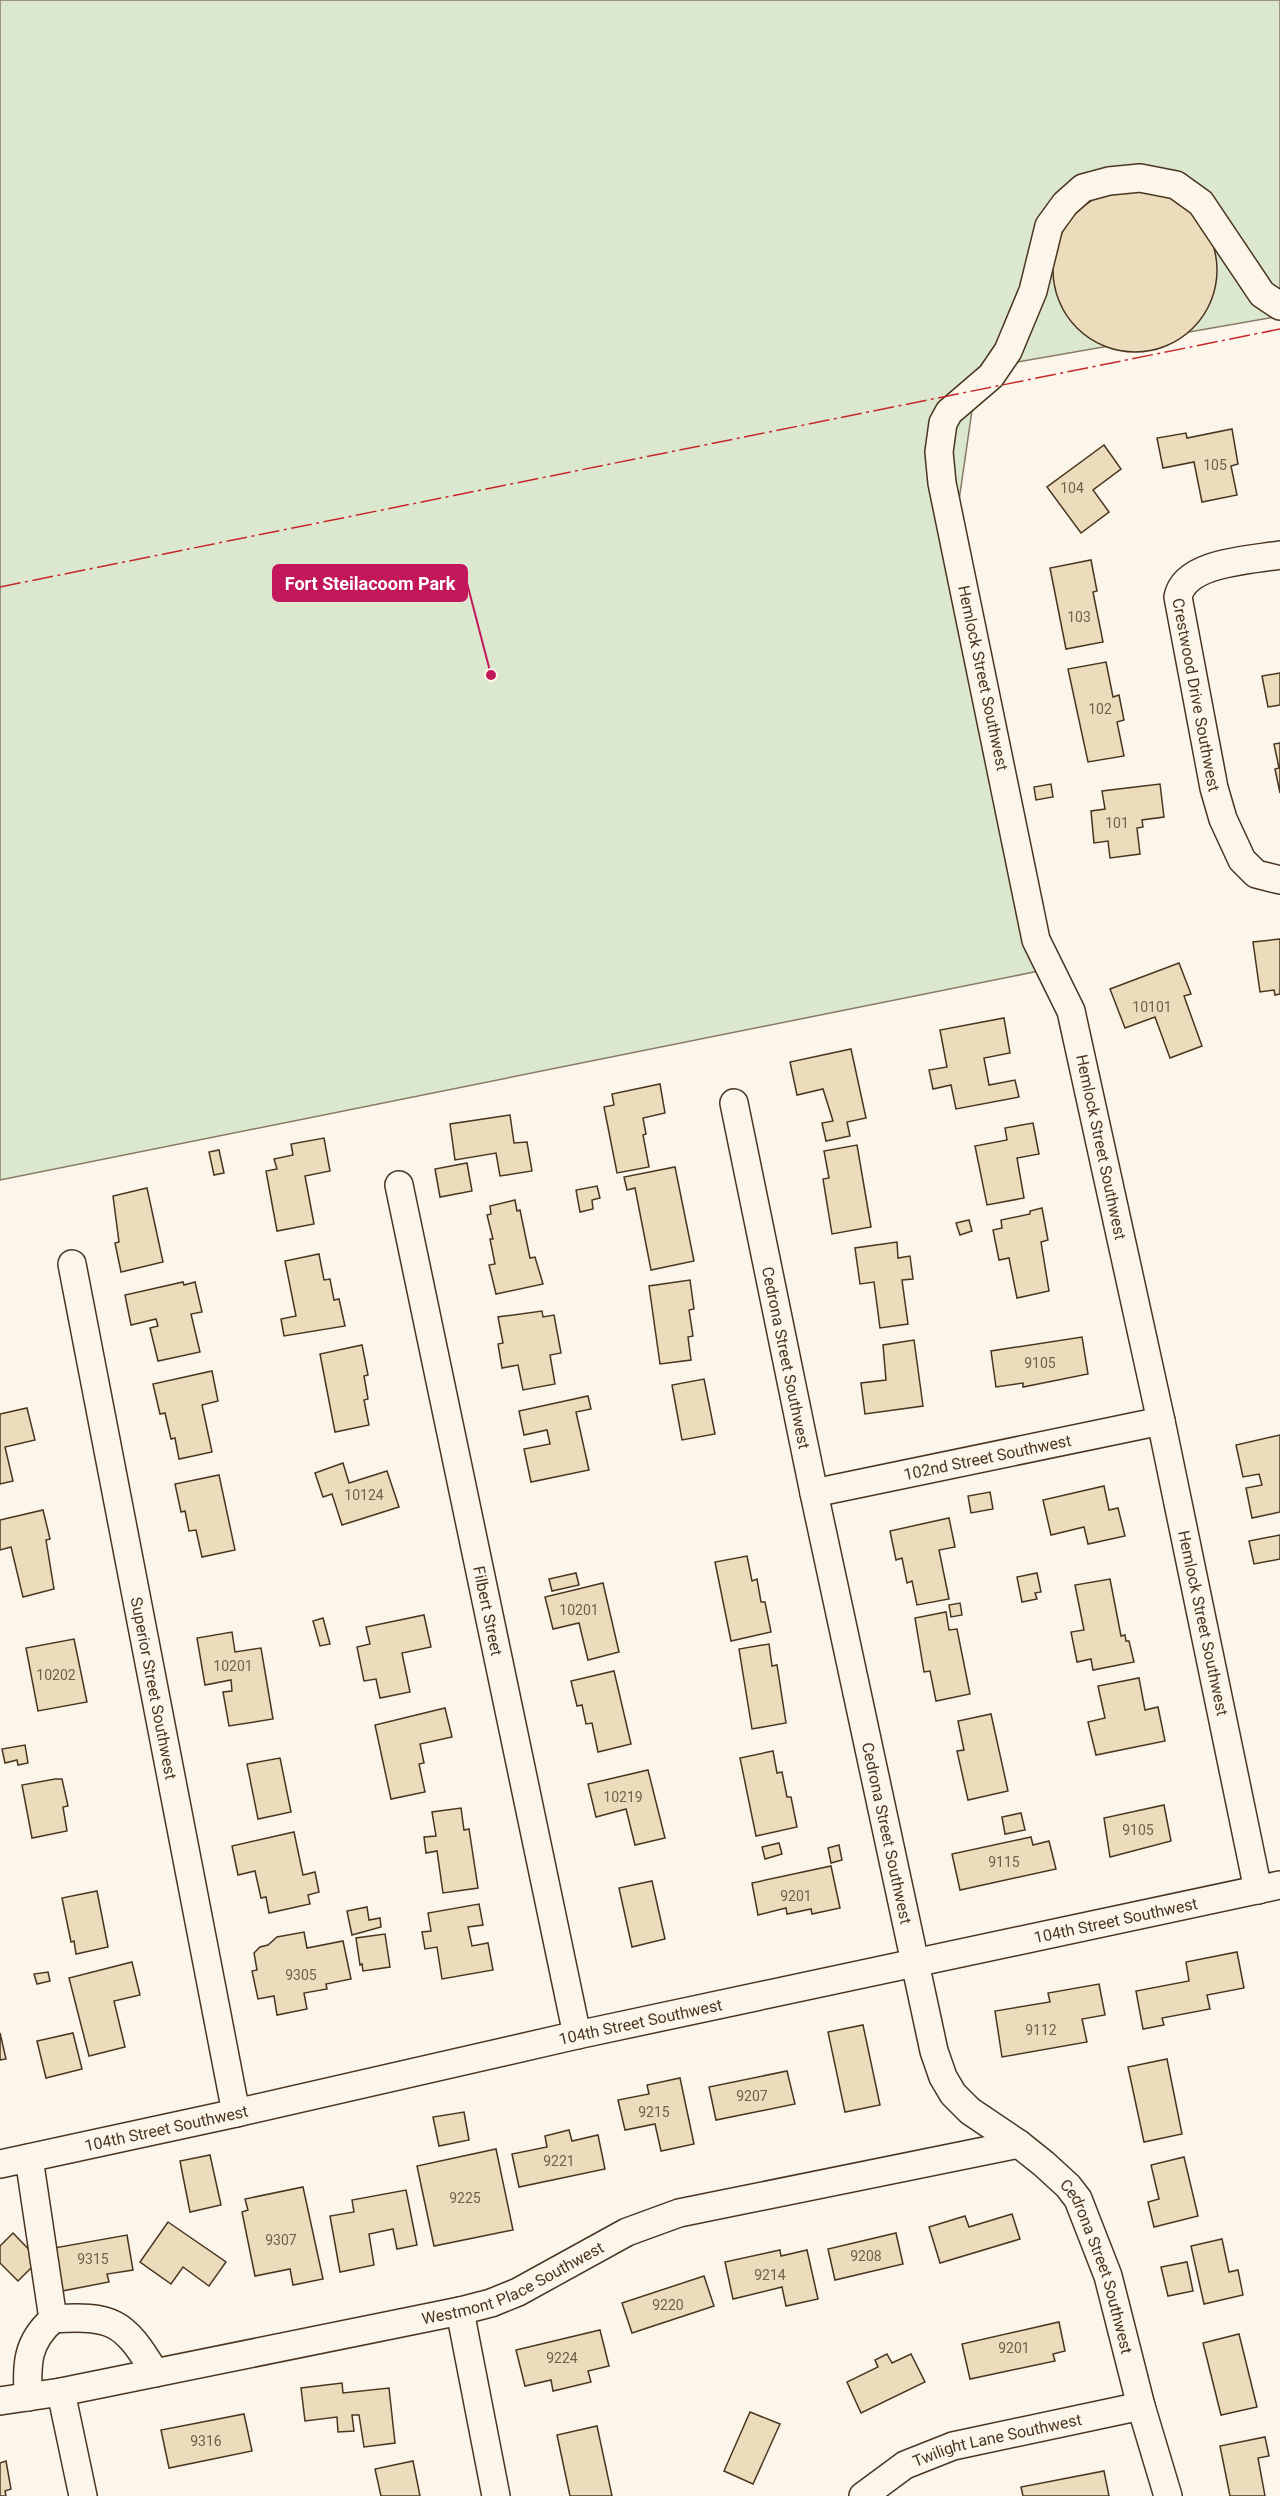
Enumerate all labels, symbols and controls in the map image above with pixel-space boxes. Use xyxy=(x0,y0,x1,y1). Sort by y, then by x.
house number: 105 xyxy=(1203,457,1227,473)
house number: 104 xyxy=(1060,480,1084,496)
callout: Fort Steilacoom Park xyxy=(273,565,467,601)
text: Fort Steilacoom Park xyxy=(285,573,456,594)
street label: Hemlock Street Southwest xyxy=(954,584,1012,772)
street label: Crestwood Drive Southwest xyxy=(1169,596,1224,794)
house number: 103 xyxy=(1067,609,1091,625)
house number: 102 xyxy=(1088,701,1112,717)
house number: 101 xyxy=(1105,815,1129,831)
house number: 10101 xyxy=(1132,999,1172,1015)
street label: Hemlock Street Southwest xyxy=(1072,1053,1130,1241)
street label: Cedrona Street Southwest xyxy=(758,1265,814,1450)
house number: 9105 xyxy=(1024,1355,1056,1371)
street label: 102nd Street Southwest xyxy=(902,1430,1073,1484)
house number: 10124 xyxy=(344,1487,384,1503)
street label: Hemlock Street Southwest xyxy=(1174,1529,1232,1717)
street label: Filbert Street xyxy=(470,1564,507,1657)
street label: Superior Street Southwest xyxy=(127,1595,181,1781)
house number: 10201 xyxy=(559,1602,599,1618)
house number: 10201 xyxy=(213,1658,253,1674)
house number: 10202 xyxy=(36,1667,76,1683)
street label: Cedrona Street Southwest xyxy=(858,1740,916,1926)
house number: 10219 xyxy=(603,1789,643,1805)
house number: 9105 xyxy=(1122,1822,1154,1838)
house number: 9115 xyxy=(988,1854,1020,1870)
house number: 9201 xyxy=(780,1888,812,1904)
street label: 104th Street Southwest xyxy=(1032,1893,1199,1947)
house number: 9305 xyxy=(285,1967,317,1983)
street label: 104th Street Southwest xyxy=(557,1995,724,2048)
house number: 9112 xyxy=(1025,2022,1057,2038)
house number: 9207 xyxy=(736,2088,768,2104)
street label: 104th Street Southwest xyxy=(83,2101,250,2155)
house number: 9215 xyxy=(638,2104,670,2120)
house number: 9221 xyxy=(543,2153,575,2169)
street label: Cedrona Street Southwest xyxy=(1057,2175,1137,2356)
house number: 9225 xyxy=(449,2190,481,2206)
house number: 9307 xyxy=(265,2232,297,2248)
street label: Westmont Place Southwest xyxy=(420,2237,607,2328)
house number: 9208 xyxy=(850,2248,882,2264)
house number: 9315 xyxy=(77,2251,109,2267)
house number: 9214 xyxy=(754,2267,786,2283)
house number: 9220 xyxy=(652,2297,684,2313)
house number: 9201 xyxy=(998,2340,1030,2356)
house number: 9224 xyxy=(546,2350,578,2366)
street label: Twilight Lane Southwest xyxy=(910,2409,1083,2471)
house number: 9316 xyxy=(190,2433,222,2449)

